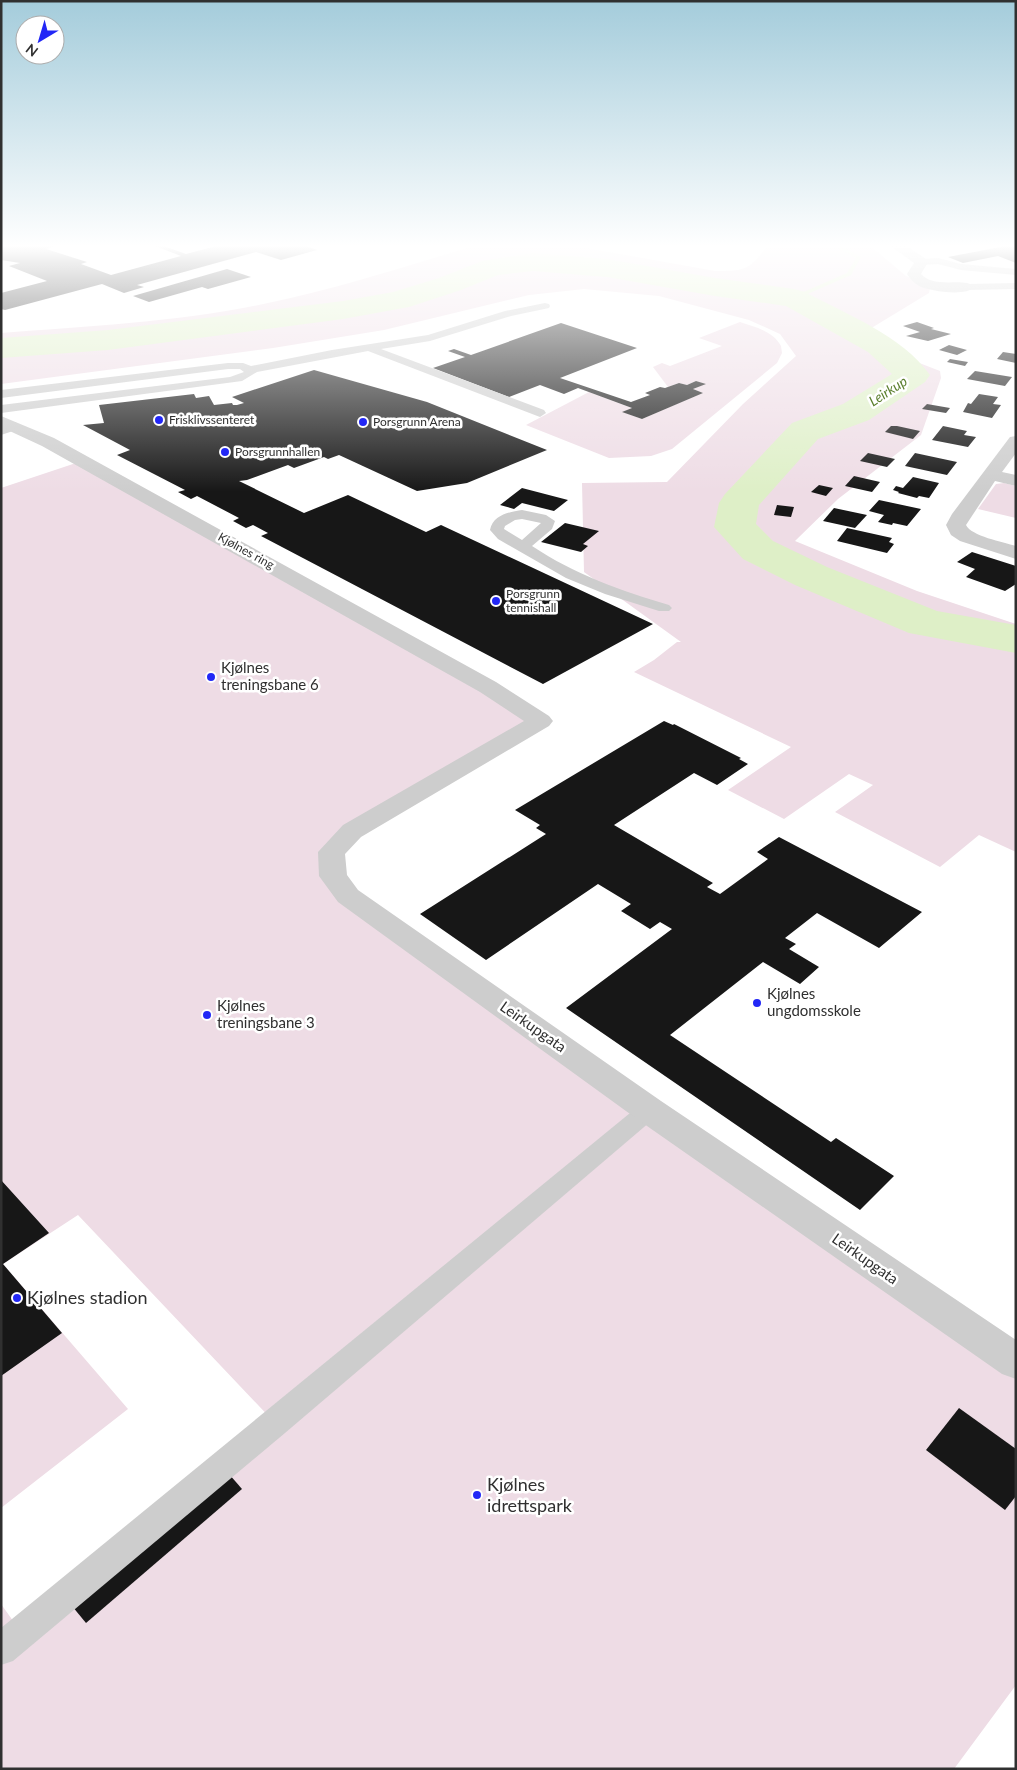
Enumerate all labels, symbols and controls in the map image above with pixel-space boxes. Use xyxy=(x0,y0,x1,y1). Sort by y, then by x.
north arrow xyxy=(15,15,65,65)
text: N xyxy=(22,41,41,61)
water label: Leirkup xyxy=(865,372,910,409)
place label: Frisklivssenteret xyxy=(169,412,255,427)
marker: Frisklivssenteret xyxy=(153,414,165,426)
place label: Porsgrunn Arena xyxy=(373,414,461,429)
marker: Porsgrunn Arena xyxy=(357,416,369,428)
place label: Porsgrunnhallen xyxy=(235,444,320,459)
marker: Porsgrunnhallen xyxy=(219,446,231,458)
street label: Kjølnes ring xyxy=(216,529,277,572)
place label: Porsgrunn tennishall xyxy=(506,586,560,615)
marker: Porsgrunn tennishall xyxy=(490,595,502,607)
place label: Kjølnes treningsbane 6 xyxy=(221,658,319,693)
marker: Kjølnes treningsbane 6 xyxy=(205,671,217,683)
place label: Kjølnes ungdomsskole xyxy=(767,984,861,1019)
place label: Kjølnes treningsbane 3 xyxy=(217,996,315,1031)
street label: Leirkupgata xyxy=(497,997,570,1055)
marker: Kjølnes ungdomsskole xyxy=(751,997,763,1009)
marker: Kjølnes treningsbane 3 xyxy=(201,1009,213,1021)
street label: Leirkupgata xyxy=(829,1229,902,1287)
place label: Kjølnes stadion xyxy=(27,1286,147,1308)
marker: Kjølnes stadion xyxy=(11,1292,23,1304)
place label: Kjølnes idrettspark xyxy=(487,1473,573,1516)
marker: Kjølnes idrettspark xyxy=(471,1489,483,1501)

